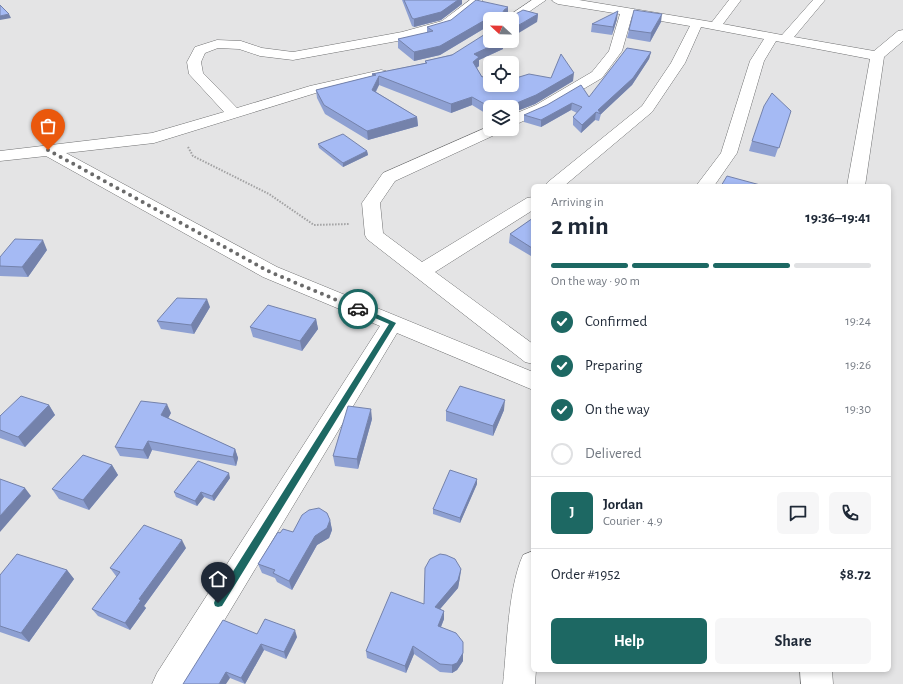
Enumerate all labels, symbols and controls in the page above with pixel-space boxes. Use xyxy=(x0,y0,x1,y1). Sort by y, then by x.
north arrow xyxy=(483,12,519,48)
map controls xyxy=(483,12,519,136)
button: locate xyxy=(483,56,519,92)
button: layers xyxy=(483,100,519,136)
pin xyxy=(31,109,65,150)
icon: bag xyxy=(37,115,59,137)
text: Arriving in xyxy=(551,196,604,209)
text: 19:36–19:41 xyxy=(805,210,871,225)
text: 2 min xyxy=(551,213,609,239)
text: On the way · 90 m xyxy=(551,275,640,288)
courier xyxy=(338,289,378,329)
icon: car xyxy=(347,298,369,320)
icon: check xyxy=(551,311,573,333)
text: Confirmed xyxy=(585,314,647,329)
text: 19:24 xyxy=(845,315,871,328)
icon: check xyxy=(551,355,573,377)
text: Preparing xyxy=(585,358,642,373)
text: 19:26 xyxy=(845,359,871,372)
icon: check xyxy=(551,399,573,421)
text: On the way xyxy=(585,402,650,417)
text: 19:30 xyxy=(845,403,871,416)
text: Delivered xyxy=(585,446,642,461)
button: chat xyxy=(777,492,819,534)
button: phone xyxy=(829,492,871,534)
text: Jordan xyxy=(603,497,643,512)
text: J xyxy=(569,505,575,520)
text: Courier · 4.9 xyxy=(603,515,663,528)
pin xyxy=(201,562,235,603)
text: Order #1952 xyxy=(551,567,620,582)
text: $8.72 xyxy=(840,567,871,582)
icon: home xyxy=(207,568,229,590)
button: Help xyxy=(551,618,707,664)
button: Share xyxy=(715,618,871,664)

